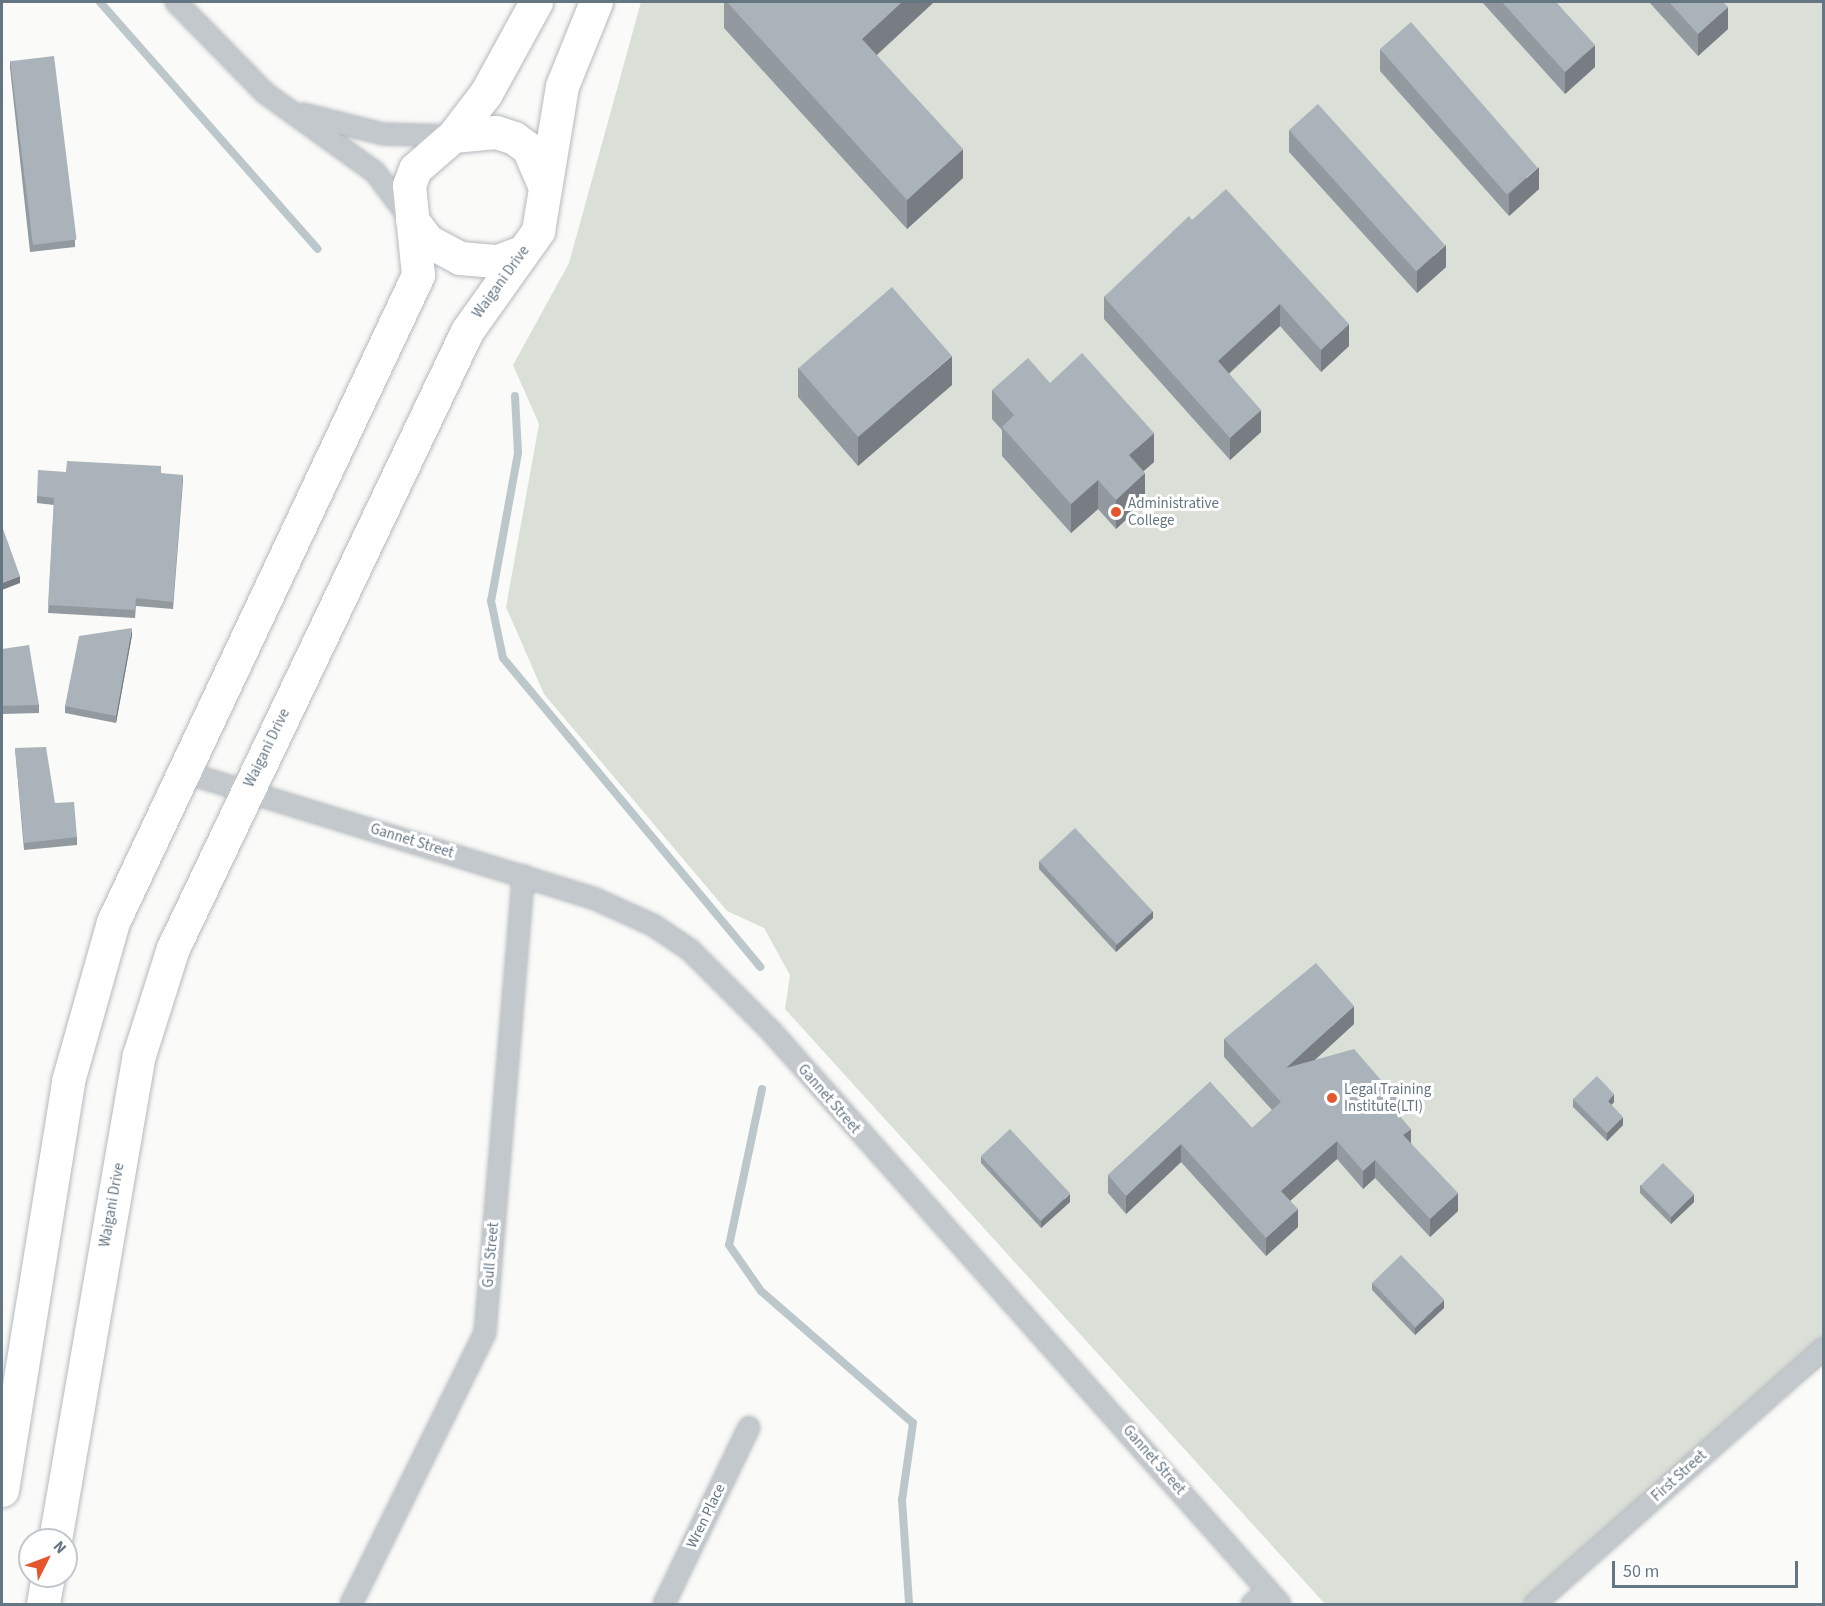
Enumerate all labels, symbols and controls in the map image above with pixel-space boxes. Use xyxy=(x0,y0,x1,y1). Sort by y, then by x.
street label: Waigani Drive xyxy=(469,242,533,322)
place label: Administrative College xyxy=(1128,494,1219,529)
marker: Administrative College xyxy=(1109,505,1123,519)
street label: Waigani Drive xyxy=(240,706,294,790)
street label: Gannet Street xyxy=(368,820,456,862)
street label: Gannet Street xyxy=(794,1061,864,1137)
place label: Legal Training Institute(LTI) xyxy=(1344,1080,1431,1115)
marker: Legal Training Institute(LTI) xyxy=(1325,1091,1339,1105)
street label: Waigani Drive xyxy=(96,1162,128,1248)
street label: Gull Street xyxy=(479,1222,503,1288)
street label: Gannet Street xyxy=(1119,1422,1189,1498)
street label: First Street xyxy=(1648,1447,1710,1505)
street label: Wren Place xyxy=(683,1481,729,1551)
north arrow xyxy=(18,1528,78,1588)
text: N xyxy=(48,1536,72,1559)
scale bar xyxy=(1615,1549,1801,1587)
text: 50 m xyxy=(1623,1559,1659,1584)

